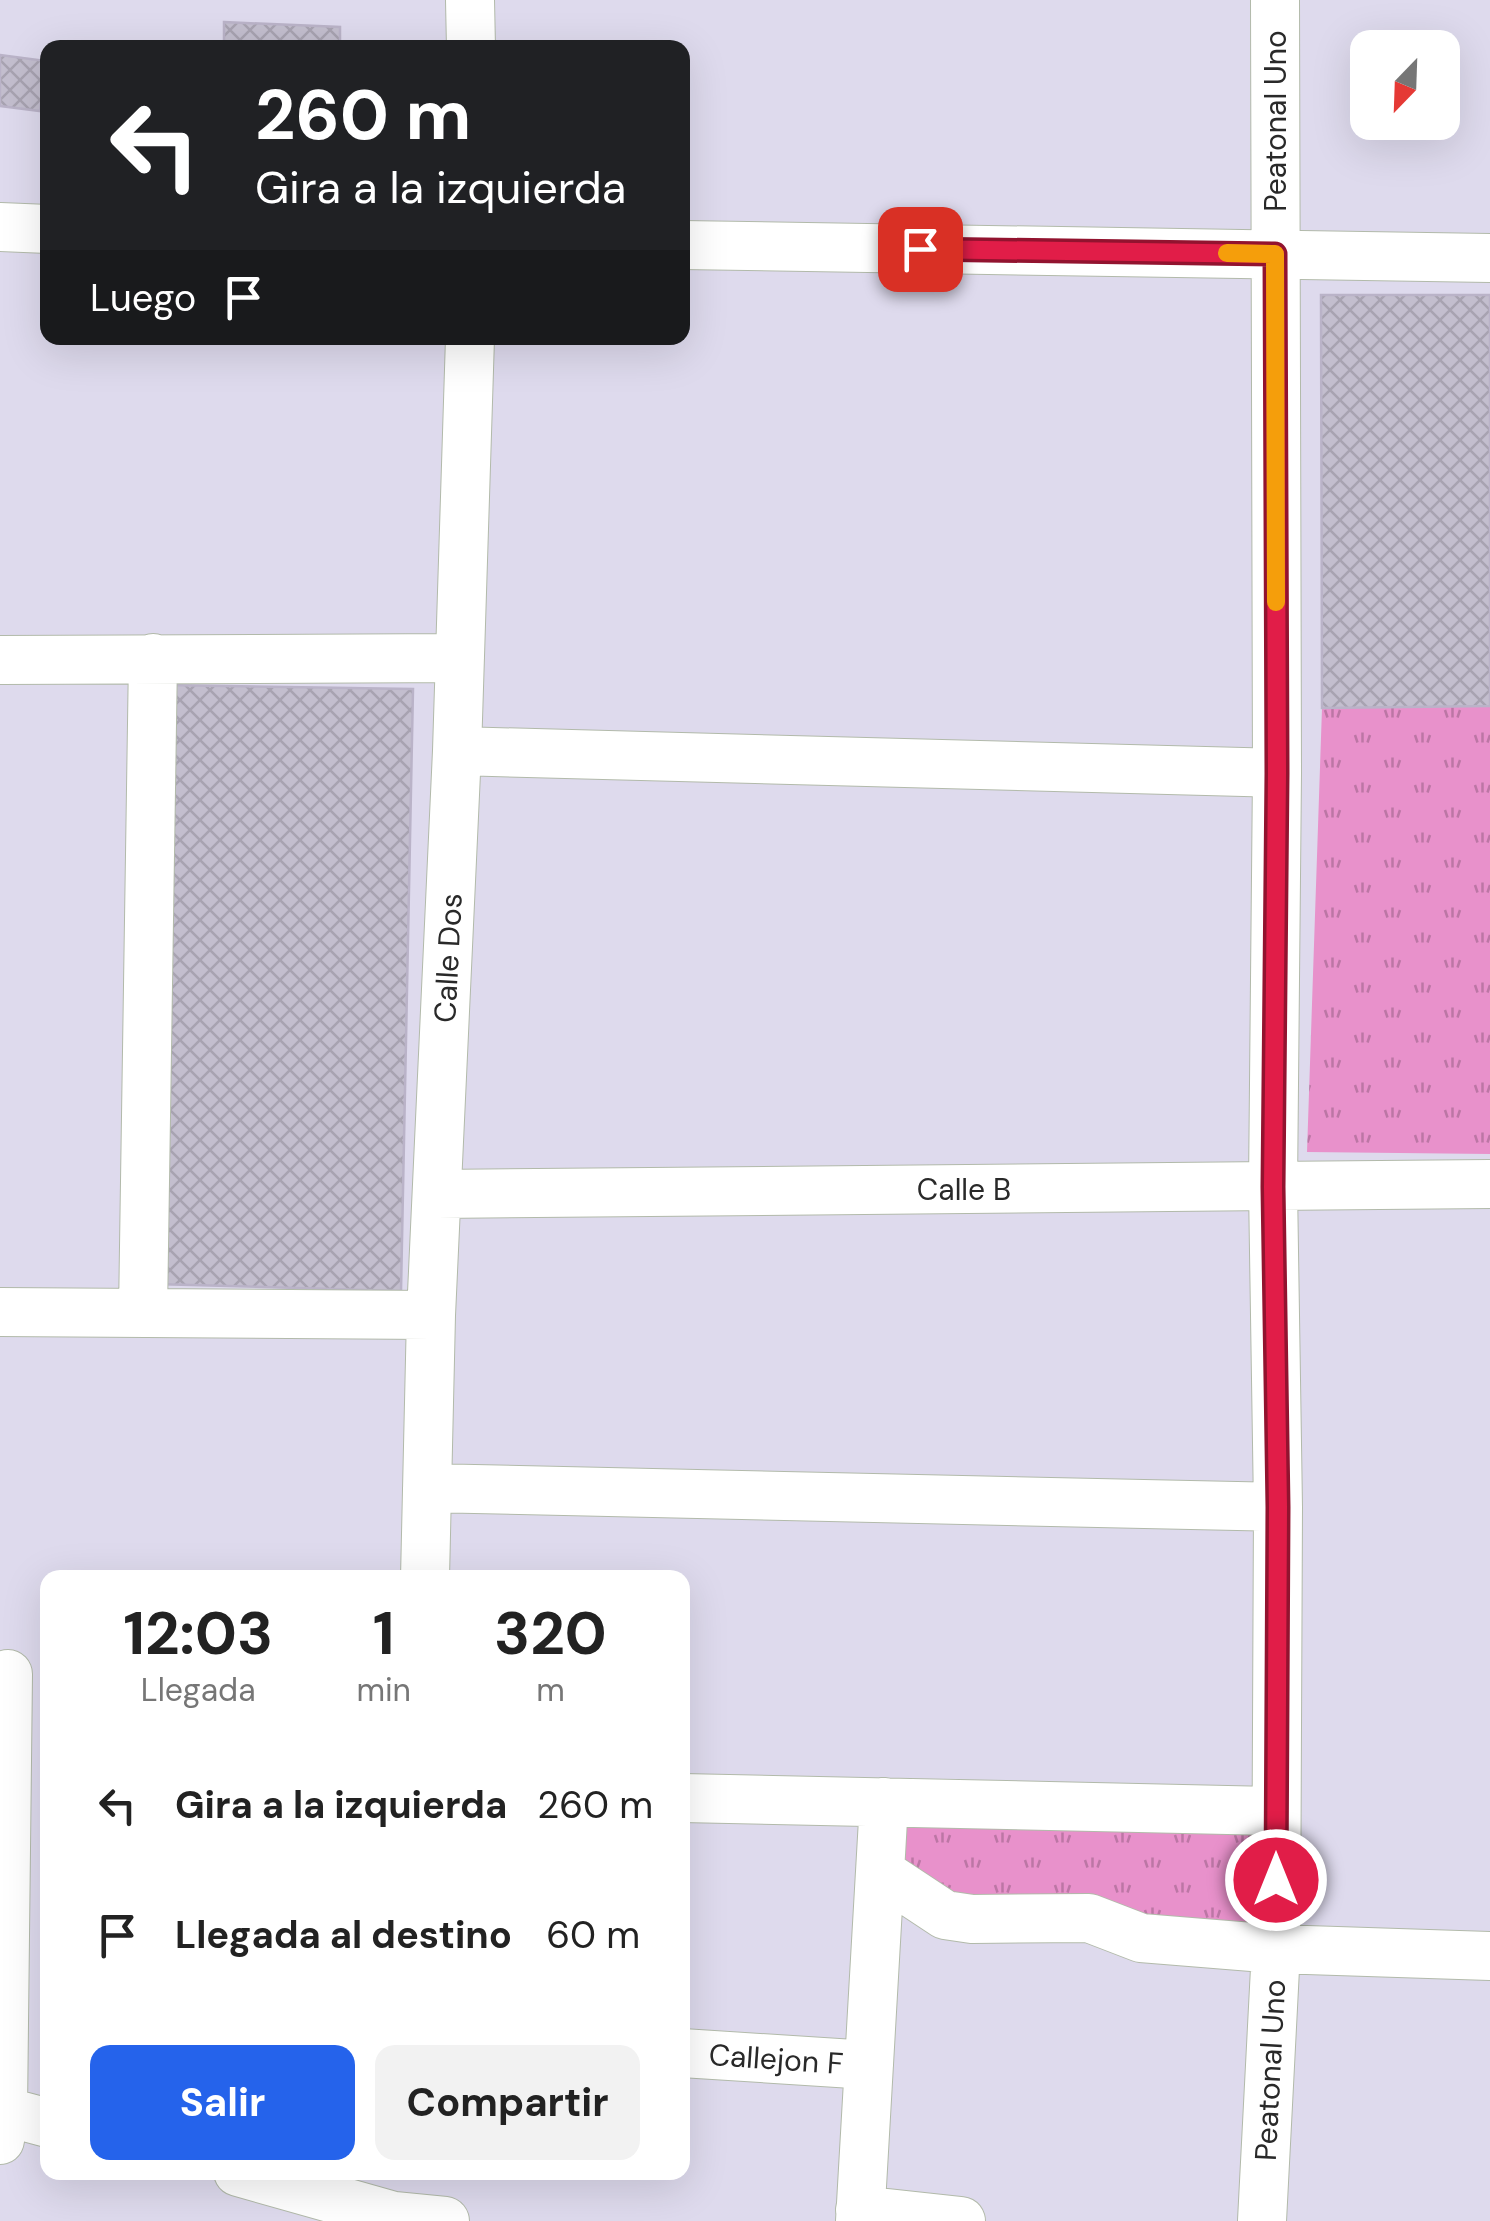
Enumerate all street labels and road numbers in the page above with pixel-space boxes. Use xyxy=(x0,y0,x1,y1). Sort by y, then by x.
street label: Peatonal Uno xyxy=(1256,30,1295,212)
street label: Calle Dos xyxy=(425,892,471,1024)
street label: Calle B xyxy=(917,1170,1011,1209)
street label: Peatonal Uno xyxy=(1246,1978,1294,2162)
street label: Callejon F xyxy=(708,2035,844,2083)

